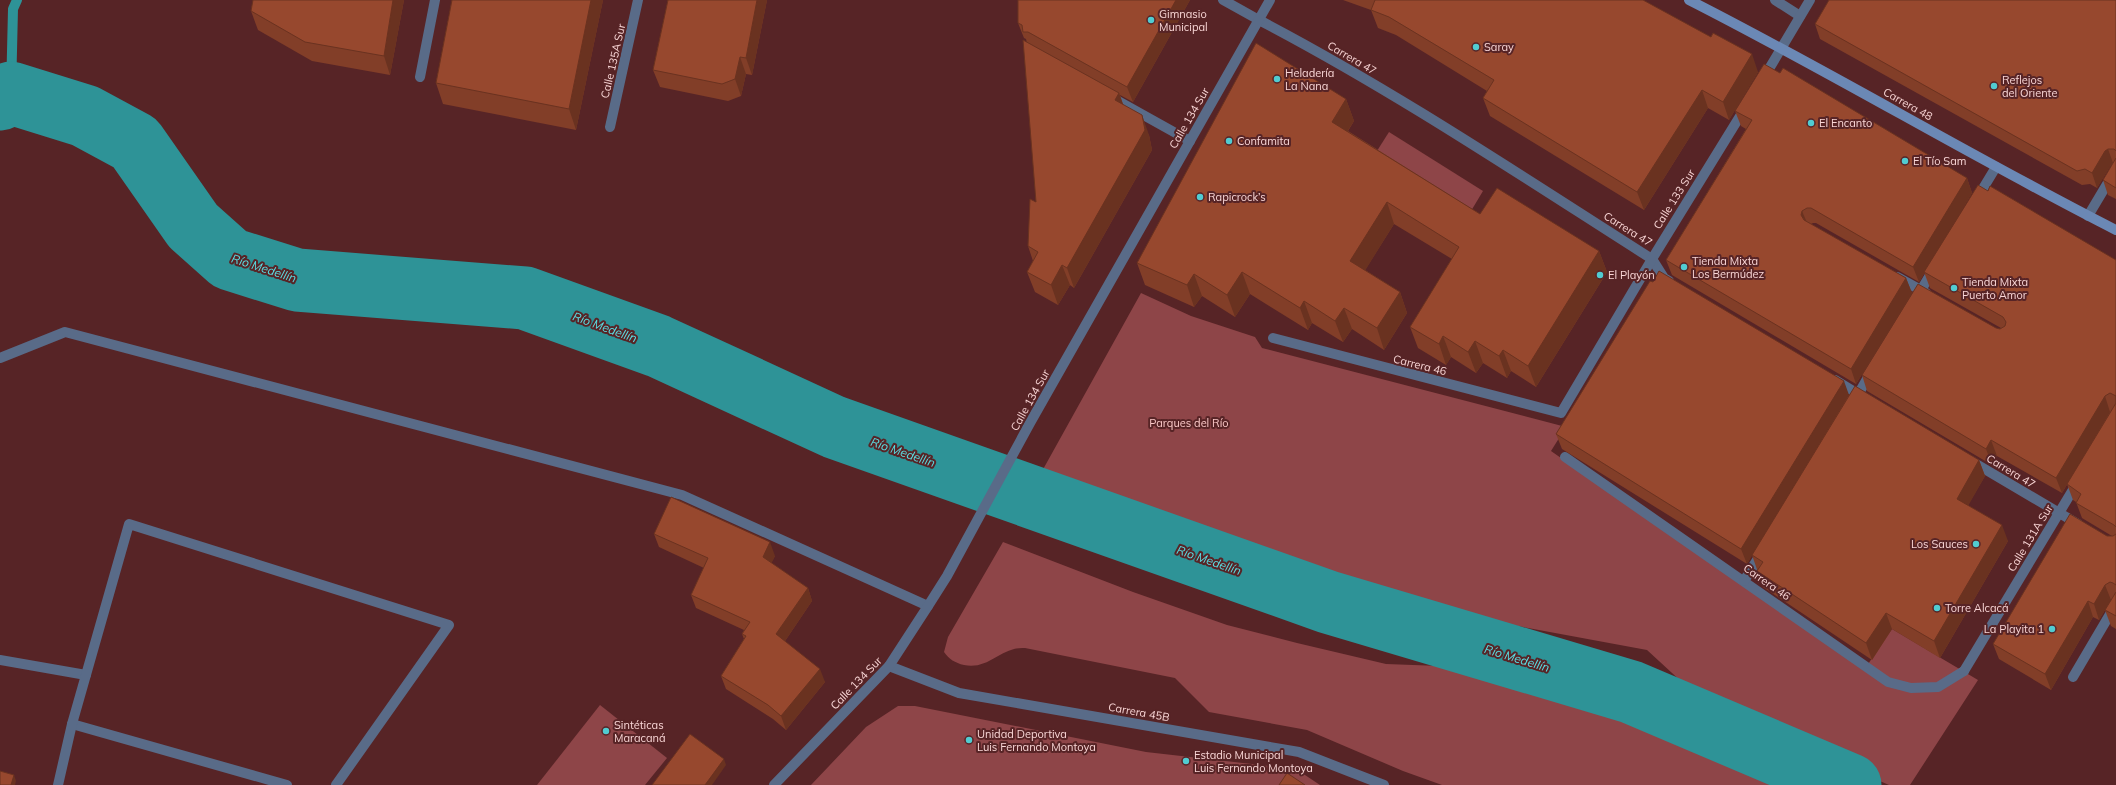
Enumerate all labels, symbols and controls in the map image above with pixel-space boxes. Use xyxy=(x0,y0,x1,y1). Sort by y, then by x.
place label: Gimnasio Municipal xyxy=(1159,7,1208,34)
marker: Gimnasio Municipal xyxy=(1146,15,1156,25)
street label: Calle 135A Sur xyxy=(598,22,628,100)
street label: Carrera 47 xyxy=(1325,38,1379,78)
place label: Saray xyxy=(1484,40,1514,54)
marker: Saray xyxy=(1471,42,1481,52)
place label: Heladería La Nana xyxy=(1285,66,1334,93)
place label: Reflejos del Oriente xyxy=(2002,73,2057,100)
marker: Heladería La Nana xyxy=(1272,74,1282,84)
marker: Reflejos del Oriente xyxy=(1989,81,1999,91)
street label: Calle 134 Sur xyxy=(1166,85,1212,151)
street label: Carrera 48 xyxy=(1881,85,1936,124)
place label: El Encanto xyxy=(1819,116,1872,130)
marker: El Encanto xyxy=(1806,118,1816,128)
place label: Confamita xyxy=(1237,134,1290,148)
marker: Confamita xyxy=(1224,136,1234,146)
place label: El Tío Sam xyxy=(1913,154,1966,168)
marker: El Tío Sam xyxy=(1900,156,1910,166)
street label: Calle 133 Sur xyxy=(1650,166,1698,232)
place label: Rapicrock’s xyxy=(1208,190,1266,204)
marker: Rapicrock’s xyxy=(1195,192,1205,202)
street label: Carrera 47 xyxy=(1601,209,1655,249)
water label: Río Medellín xyxy=(230,250,298,286)
place label: Tienda Mixta Los Bermúdez xyxy=(1692,254,1765,281)
marker: Tienda Mixta Los Bermúdez xyxy=(1679,262,1689,272)
place label: El Playón xyxy=(1608,268,1655,282)
marker: El Playón xyxy=(1595,270,1605,280)
place label: Tienda Mixta Puerto Amor xyxy=(1962,275,2028,302)
marker: Tienda Mixta Puerto Amor xyxy=(1949,283,1959,293)
water label: Río Medellín xyxy=(571,308,639,346)
street label: Carrera 46 xyxy=(1392,352,1448,378)
street label: Calle 134 Sur xyxy=(1007,367,1053,433)
park label: Parques del Río xyxy=(1149,416,1229,430)
water label: Río Medellín xyxy=(869,434,937,470)
street label: Carrera 47 xyxy=(1984,451,2038,491)
street label: Calle 131A Sur xyxy=(2004,502,2056,574)
place label: Los Sauces xyxy=(1911,537,1968,551)
marker: Los Sauces xyxy=(1971,539,1981,549)
water label: Río Medellín xyxy=(1175,542,1243,578)
street label: Carrera 46 xyxy=(1741,561,1794,604)
place label: Torre Alcacá xyxy=(1945,601,2009,615)
marker: Torre Alcacá xyxy=(1932,603,1942,613)
place label: La Playita 1 xyxy=(1984,622,2044,636)
marker: La Playita 1 xyxy=(2047,624,2057,634)
water label: Río Medellín xyxy=(1483,641,1551,675)
street label: Calle 134 Sur xyxy=(827,654,885,712)
street label: Carrera 45B xyxy=(1107,700,1171,724)
place label: Sintéticas Maracaná xyxy=(614,718,666,745)
marker: Sintéticas Maracaná xyxy=(601,726,611,736)
place label: Unidad Deportiva Luis Fernando Montoya xyxy=(977,727,1096,754)
marker: Unidad Deportiva Luis Fernando Montoya xyxy=(964,735,974,745)
place label: Estadio Municipal Luis Fernando Montoya xyxy=(1194,748,1313,775)
marker: Estadio Municipal Luis Fernando Montoya xyxy=(1181,756,1191,766)

